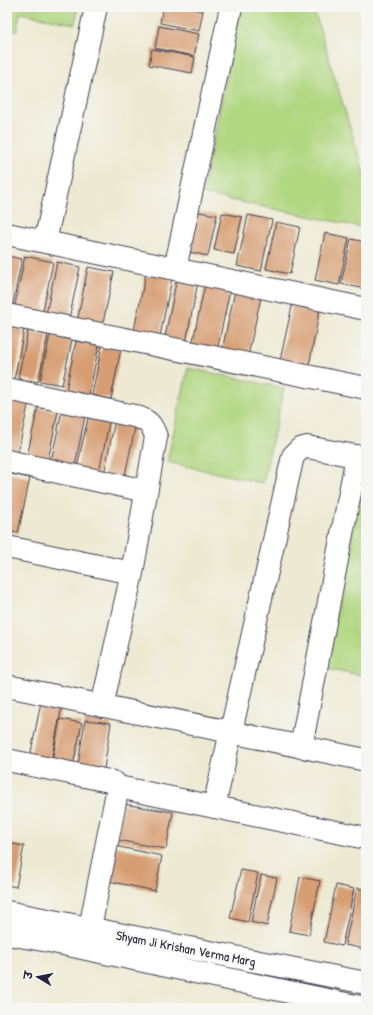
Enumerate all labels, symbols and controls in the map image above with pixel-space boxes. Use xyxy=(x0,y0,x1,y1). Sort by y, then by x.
street label: Shyam Ji Krishan Verma Marg xyxy=(115,926,257,970)
north arrow xyxy=(18,957,58,997)
text: उ xyxy=(20,969,36,981)

